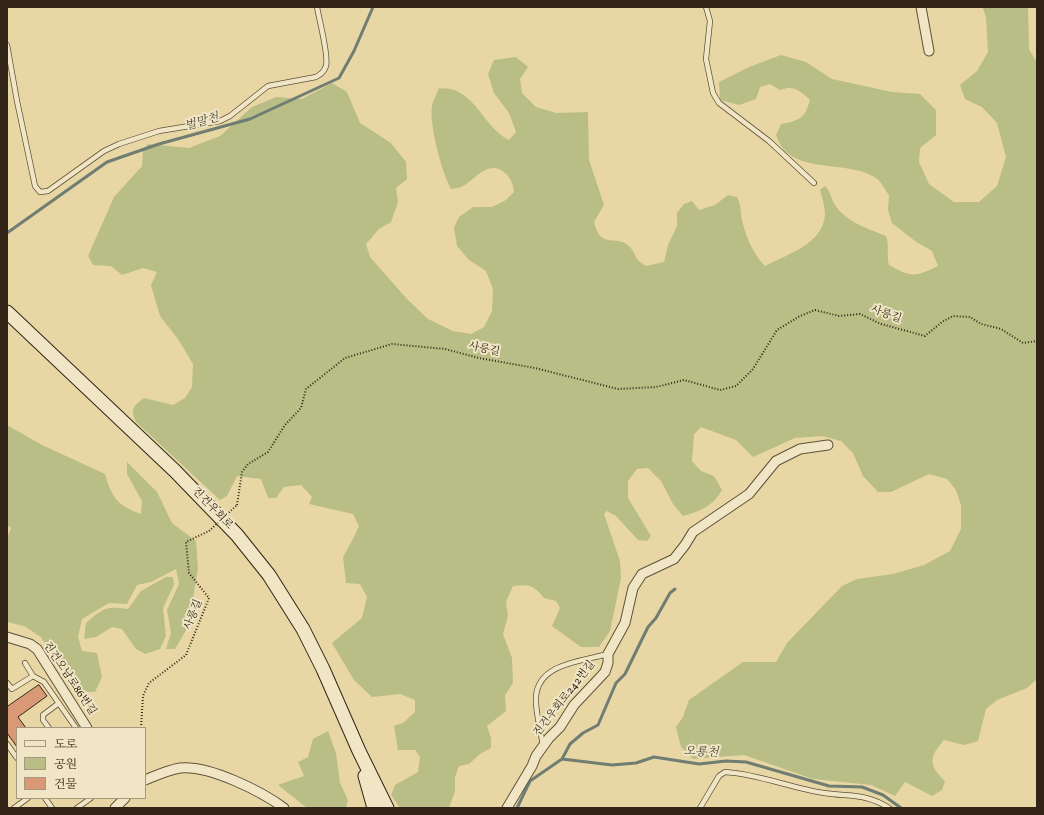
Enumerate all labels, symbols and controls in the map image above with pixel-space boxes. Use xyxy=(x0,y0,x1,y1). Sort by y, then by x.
water label: 벌말천 xyxy=(183,111,221,135)
street label: 사릉길 xyxy=(869,304,903,326)
street label: 사릉길 xyxy=(467,340,501,360)
street label: 진건우회로 xyxy=(189,485,235,533)
street label: 사릉길 xyxy=(182,598,206,632)
street label: 진건오남로86번길 xyxy=(40,640,98,718)
street label: 진건우회로242번길 xyxy=(531,659,599,739)
legend xyxy=(16,727,146,799)
text: 도로 xyxy=(54,737,77,753)
water label: 오룡천 xyxy=(683,745,719,761)
text: 공원 xyxy=(54,757,77,773)
text: 건물 xyxy=(54,777,77,793)

